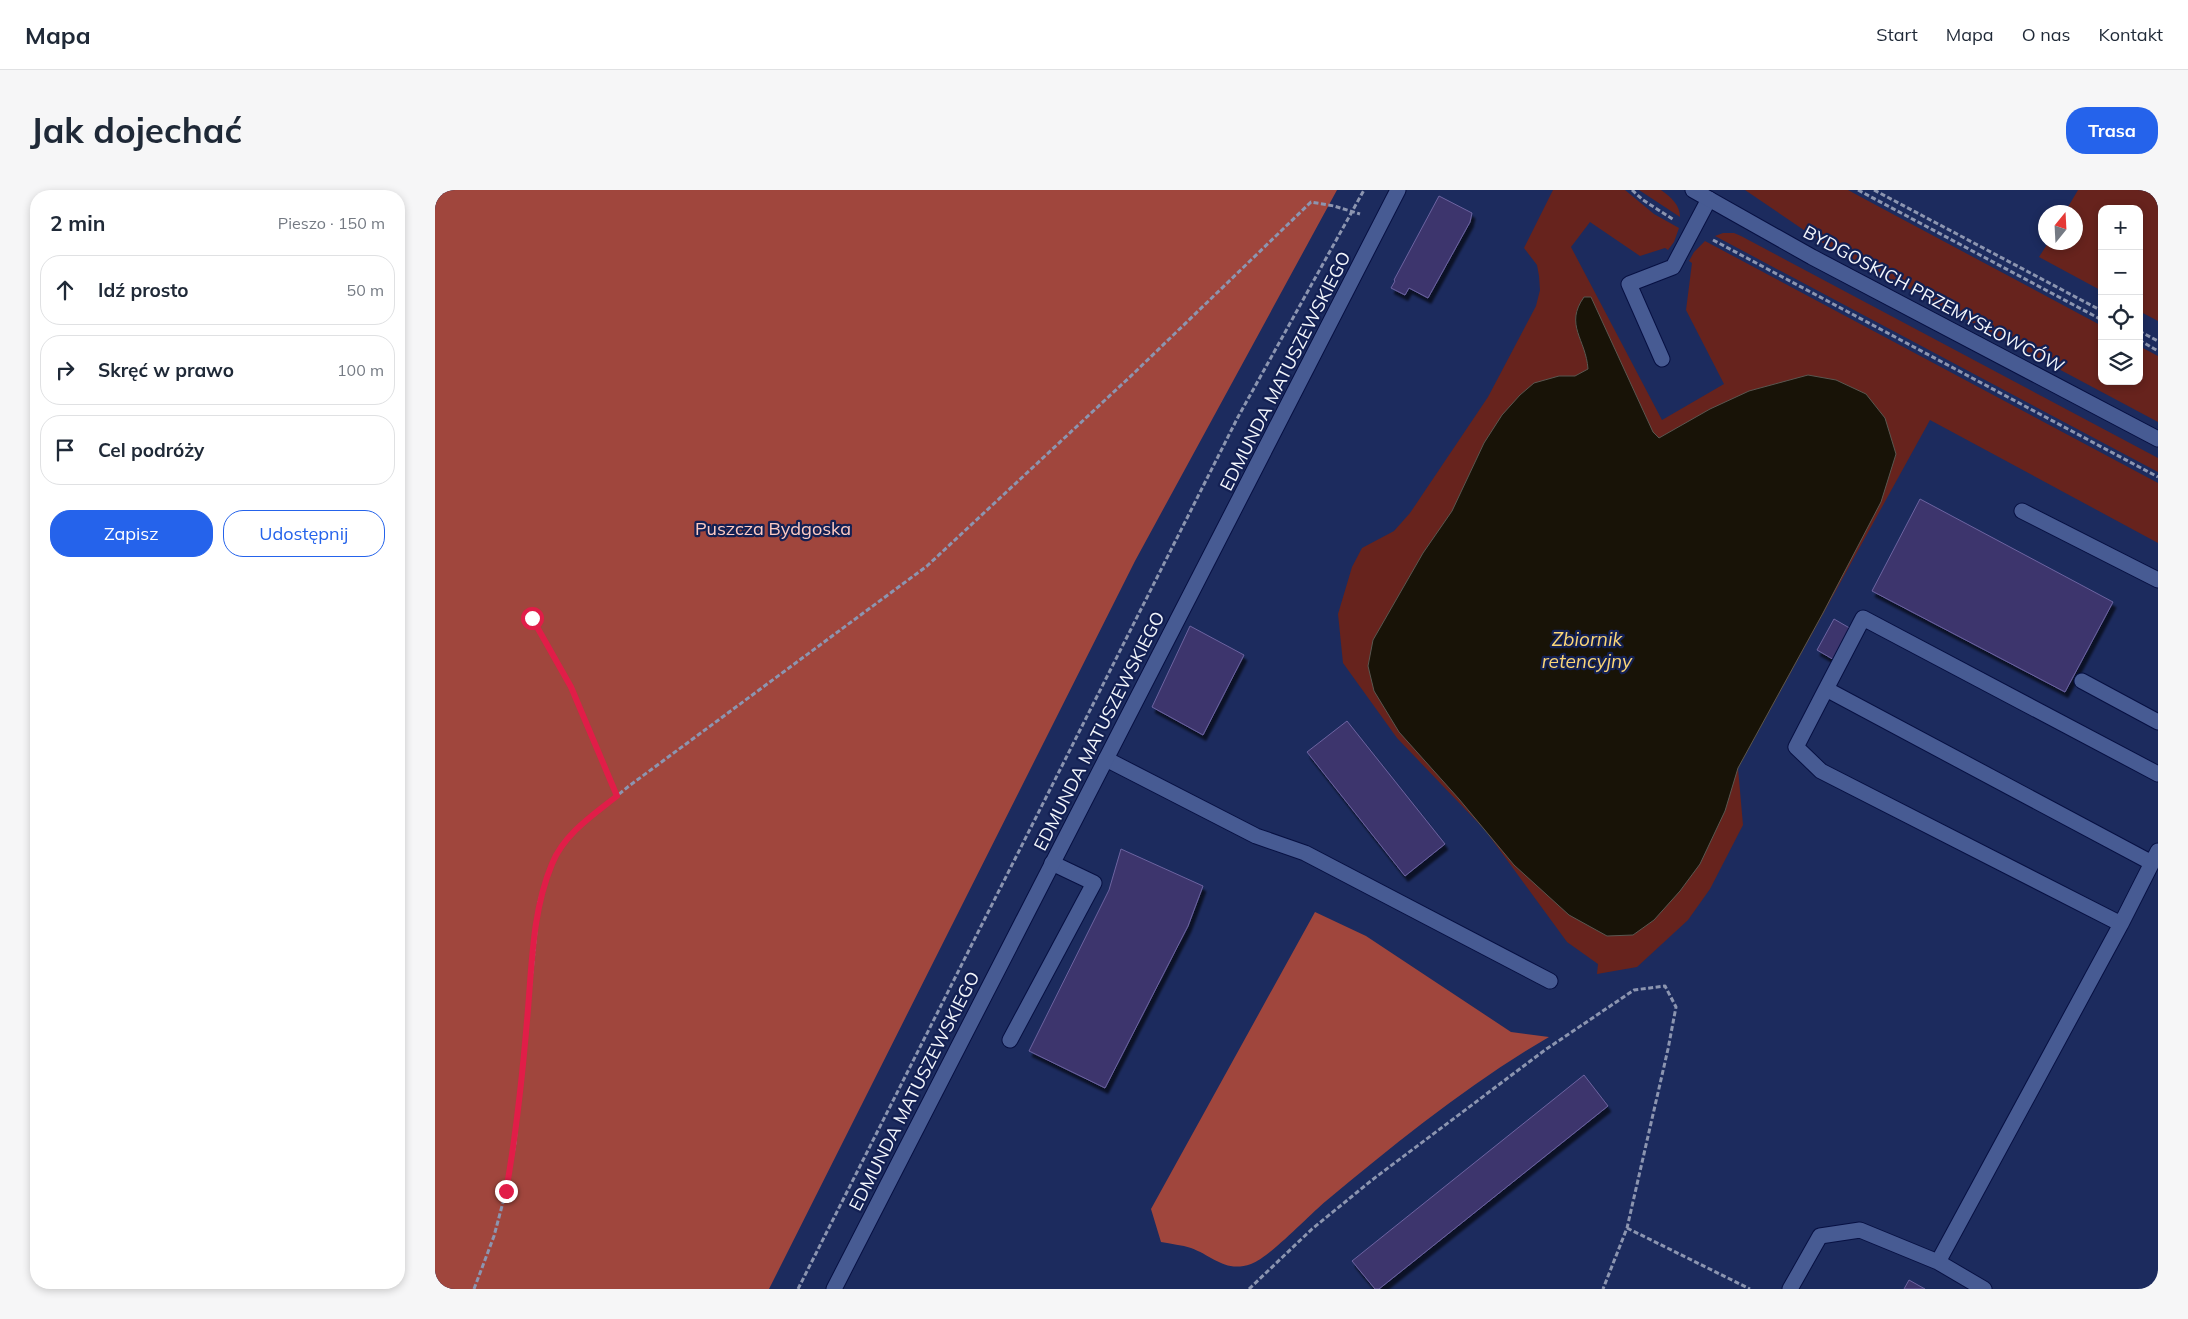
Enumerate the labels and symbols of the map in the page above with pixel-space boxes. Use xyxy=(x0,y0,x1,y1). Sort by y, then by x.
north arrow xyxy=(2038,205,2083,250)
street label: BYDGOSKICH PRZEMYSŁOWCÓW xyxy=(1800,220,2068,378)
street label: EDMUNDA MATUSZEWSKIEGO xyxy=(1214,247,1356,495)
park label: Puszcza Bydgoska xyxy=(695,517,851,540)
route start xyxy=(521,607,544,630)
street label: EDMUNDA MATUSZEWSKIEGO xyxy=(1028,607,1170,855)
water label: Zbiornik retencyjny xyxy=(1542,627,1633,673)
street label: EDMUNDA MATUSZEWSKIEGO xyxy=(843,967,985,1215)
route end xyxy=(495,1180,518,1203)

